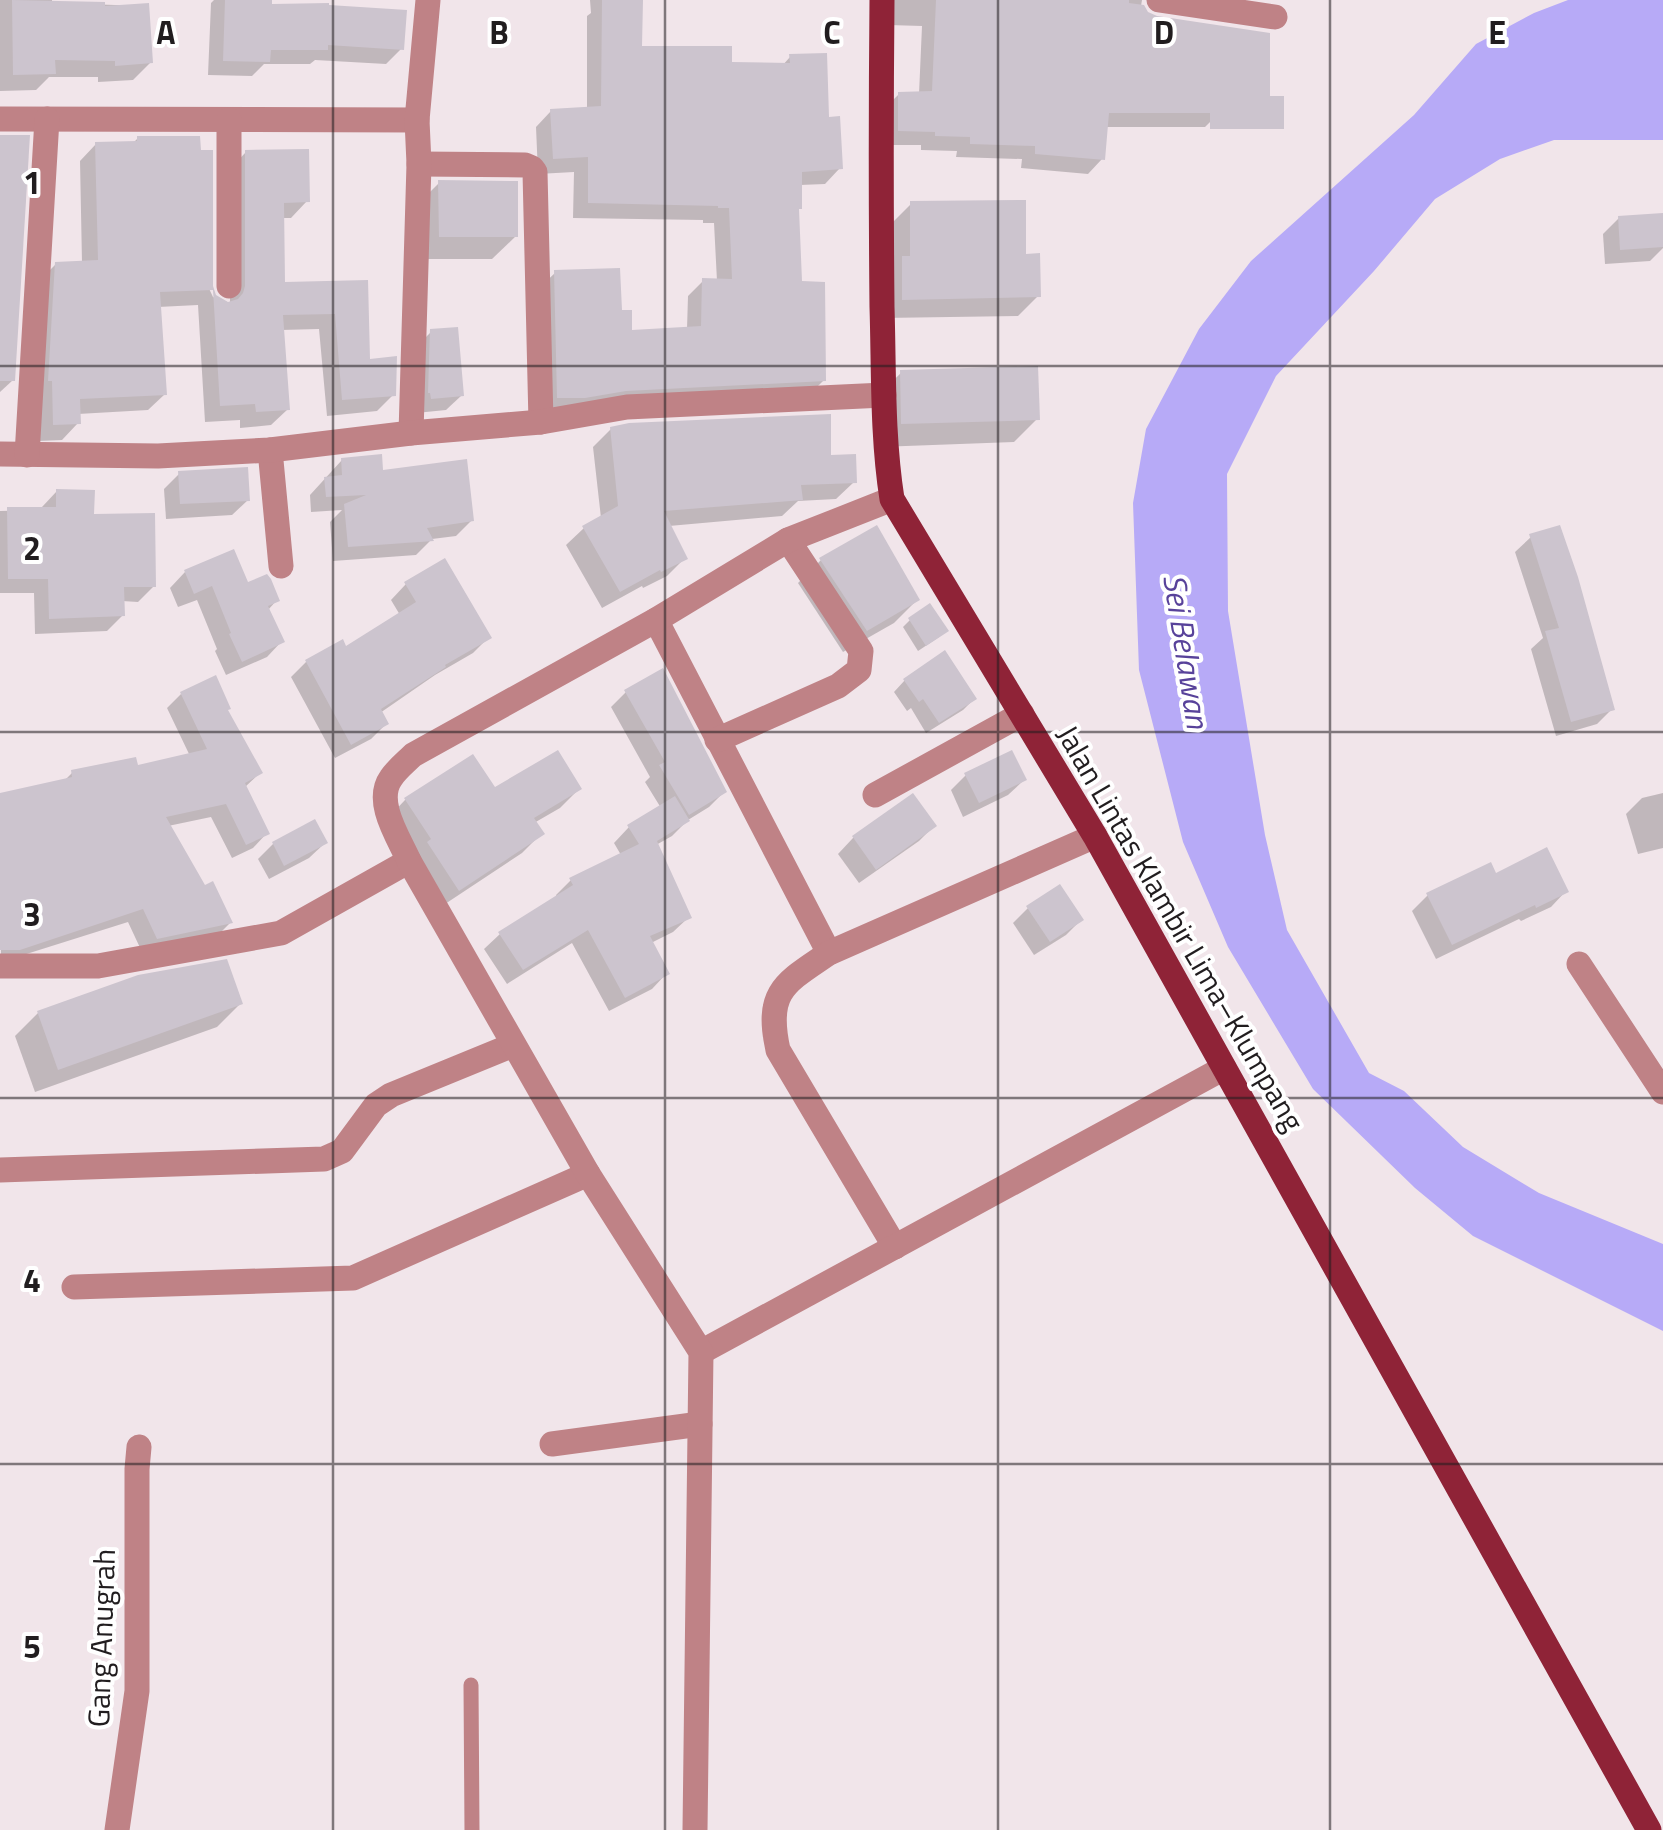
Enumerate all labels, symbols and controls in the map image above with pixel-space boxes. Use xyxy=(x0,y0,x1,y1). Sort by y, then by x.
text: A xyxy=(156,8,176,56)
text: B xyxy=(489,8,509,56)
text: C xyxy=(823,8,841,56)
text: D xyxy=(1154,8,1174,56)
text: E xyxy=(1488,8,1506,56)
text: 1 xyxy=(23,158,41,206)
text: 2 xyxy=(23,524,41,572)
water label: Sei Belawan xyxy=(1151,570,1223,733)
street label: Jalan Lintas Klambir Lima–Klumpang xyxy=(1046,716,1316,1140)
text: 3 xyxy=(23,890,41,938)
text: 4 xyxy=(23,1256,41,1304)
street label: Gang Anugrah xyxy=(75,1548,127,1728)
text: 5 xyxy=(23,1622,41,1670)

